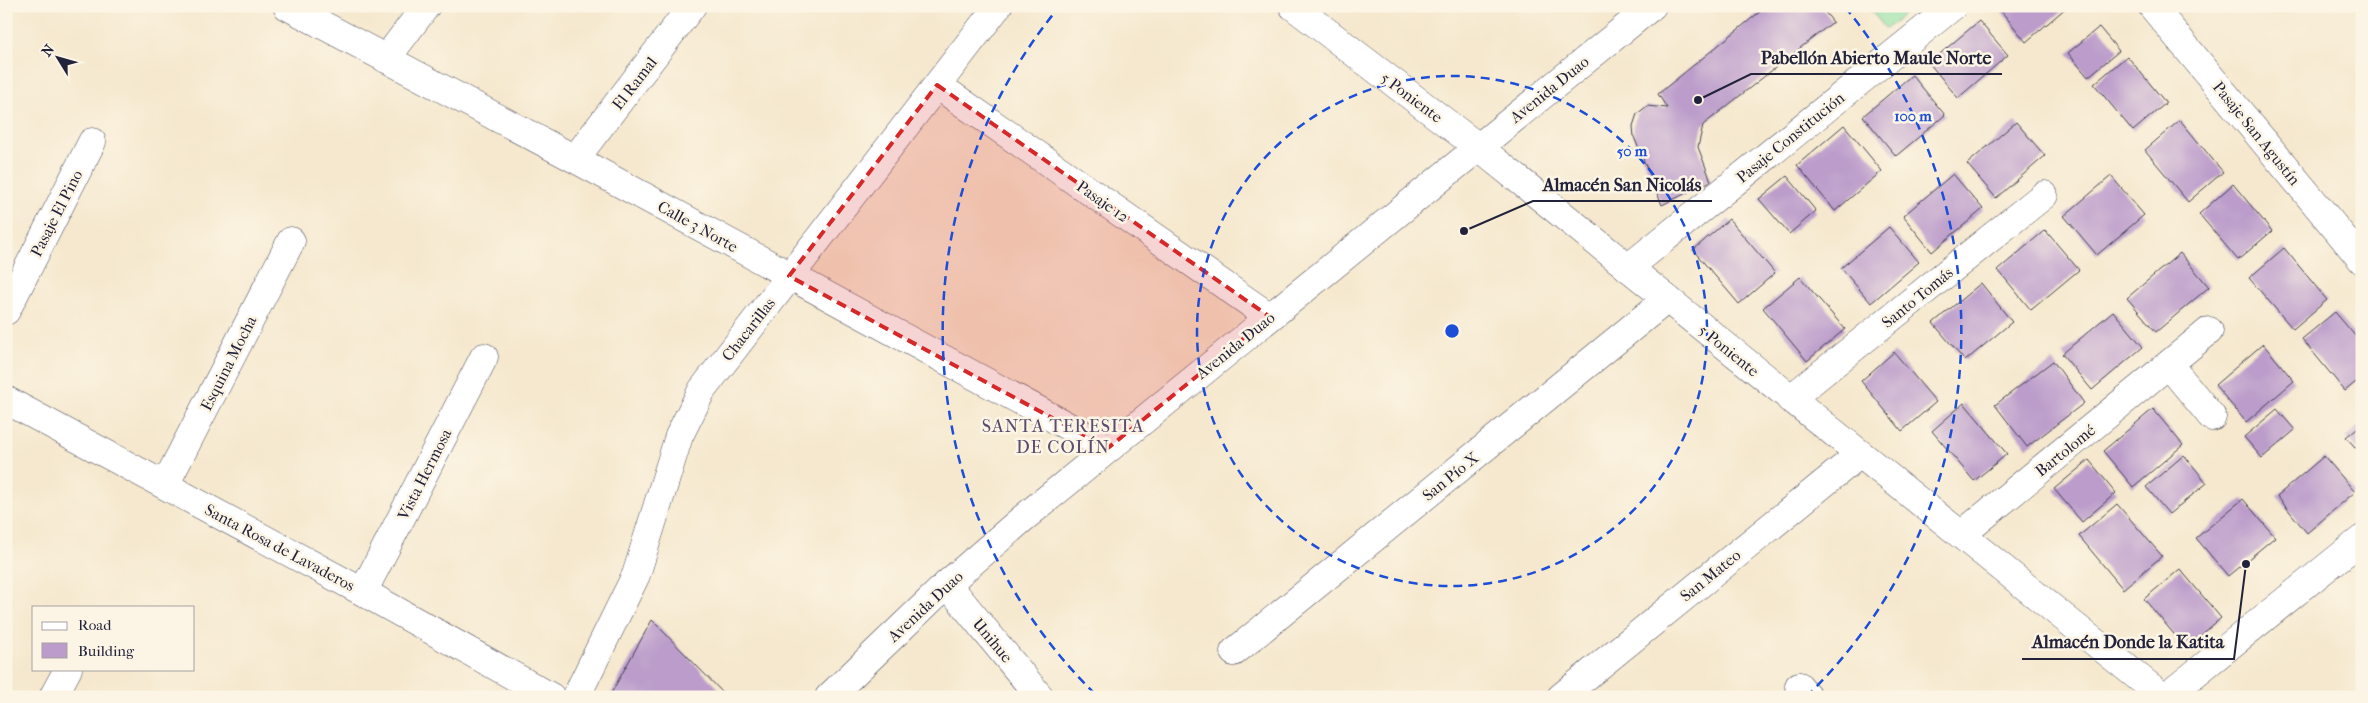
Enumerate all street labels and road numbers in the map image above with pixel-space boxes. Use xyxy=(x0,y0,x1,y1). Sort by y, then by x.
street label: Avenida Duao xyxy=(1505,52,1593,128)
street label: El Ramal xyxy=(608,53,661,114)
street label: 5 Poniente xyxy=(1377,68,1446,127)
street label: Pasaje San Agustín xyxy=(2209,78,2305,190)
street label: Pasaje Constitución xyxy=(1732,88,1849,187)
street label: Pasaje El Pino xyxy=(26,167,86,260)
street label: Pasaje 12 xyxy=(1073,177,1133,226)
street label: Calle 3 Norte xyxy=(654,197,741,256)
street label: Santo Tomás xyxy=(1878,263,1957,332)
street label: Chacarillas xyxy=(718,294,779,365)
street label: Avenida Duao xyxy=(1191,308,1279,384)
street label: Esquina Mocha xyxy=(196,312,261,414)
street label: 5 Poniente xyxy=(1695,320,1763,381)
street label: Bartolomé xyxy=(2031,420,2099,480)
street label: Vista Hermosa xyxy=(393,425,456,524)
street label: San Pío X xyxy=(1418,448,1483,505)
street label: Santa Rosa de Lavaderos xyxy=(202,500,358,595)
street label: San Mateo xyxy=(1676,545,1744,605)
street label: Avenida Duao xyxy=(883,567,967,647)
street label: Unihue xyxy=(969,614,1017,666)

